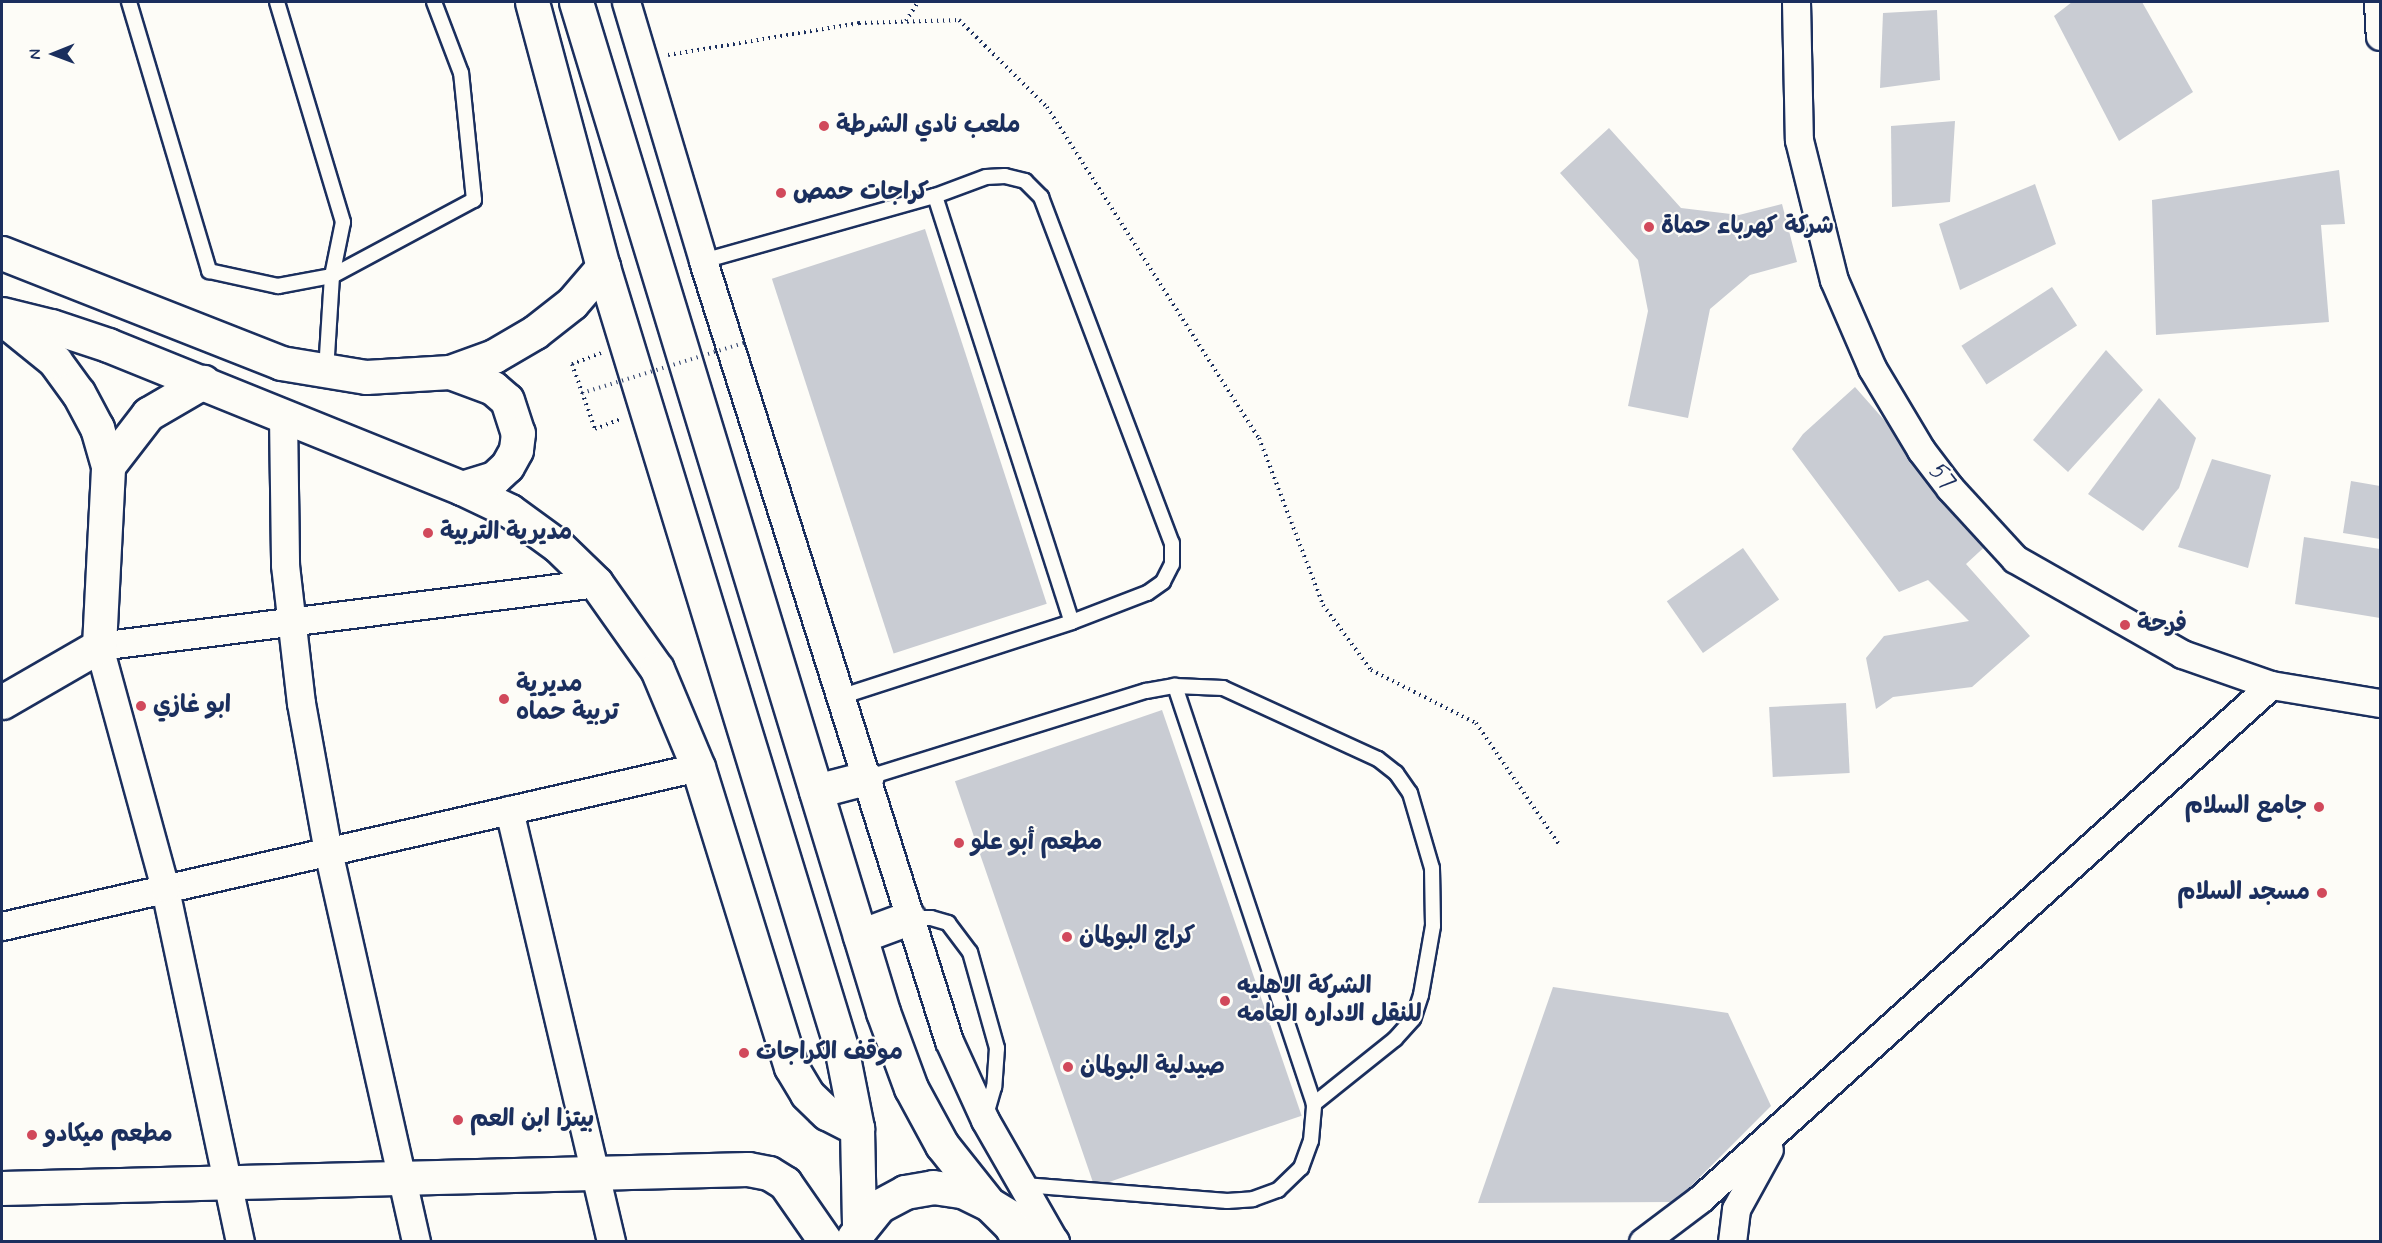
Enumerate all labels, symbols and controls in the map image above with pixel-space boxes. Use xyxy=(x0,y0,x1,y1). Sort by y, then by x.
north arrow xyxy=(24,24,84,84)
text: N xyxy=(25,49,46,60)
place label: ملعب نادي الشرطة xyxy=(836,112,1020,140)
marker: ملعب نادي الشرطة xyxy=(817,119,831,133)
place label: كراجات حمص xyxy=(793,179,929,207)
marker: كراجات حمص xyxy=(774,186,788,200)
place label: شركة كهرباء حماة xyxy=(1661,213,1834,241)
marker: شركة كهرباء حماة xyxy=(1642,220,1656,234)
street label: 57 xyxy=(1923,458,1961,496)
place label: مديرية التربية xyxy=(440,519,572,547)
marker: مديرية التربية xyxy=(421,526,435,540)
place label: فرحة xyxy=(2137,611,2187,639)
marker: فرحة xyxy=(2118,618,2132,632)
place label: مديرية تربية حماه xyxy=(516,671,619,727)
place label: ابو غازي xyxy=(153,692,231,720)
marker: مديرية تربية حماه xyxy=(497,692,511,706)
marker: ابو غازي xyxy=(134,699,148,713)
place label: جامع السلام xyxy=(2185,793,2307,821)
marker: جامع السلام xyxy=(2312,800,2326,814)
place label: مطعم أبو علو xyxy=(971,829,1102,857)
marker: مطعم أبو علو xyxy=(952,836,966,850)
place label: مسجد السلام xyxy=(2177,879,2310,907)
marker: مسجد السلام xyxy=(2315,886,2329,900)
place label: كراج البولمان xyxy=(1079,923,1195,951)
marker: كراج البولمان xyxy=(1060,930,1074,944)
place label: الشركة الاهليه للنقل الاداره العامه xyxy=(1237,973,1422,1029)
marker: الشركة الاهليه للنقل الاداره العامه xyxy=(1218,994,1232,1008)
place label: موقف الكراجات xyxy=(756,1039,903,1067)
marker: موقف الكراجات xyxy=(737,1046,751,1060)
place label: صيدلية البولمان xyxy=(1080,1053,1225,1081)
marker: صيدلية البولمان xyxy=(1061,1060,1075,1074)
place label: بيتزا ابن العم xyxy=(470,1106,594,1134)
marker: بيتزا ابن العم xyxy=(451,1113,465,1127)
place label: مطعم ميكادو xyxy=(44,1121,173,1149)
marker: مطعم ميكادو xyxy=(25,1128,39,1142)

